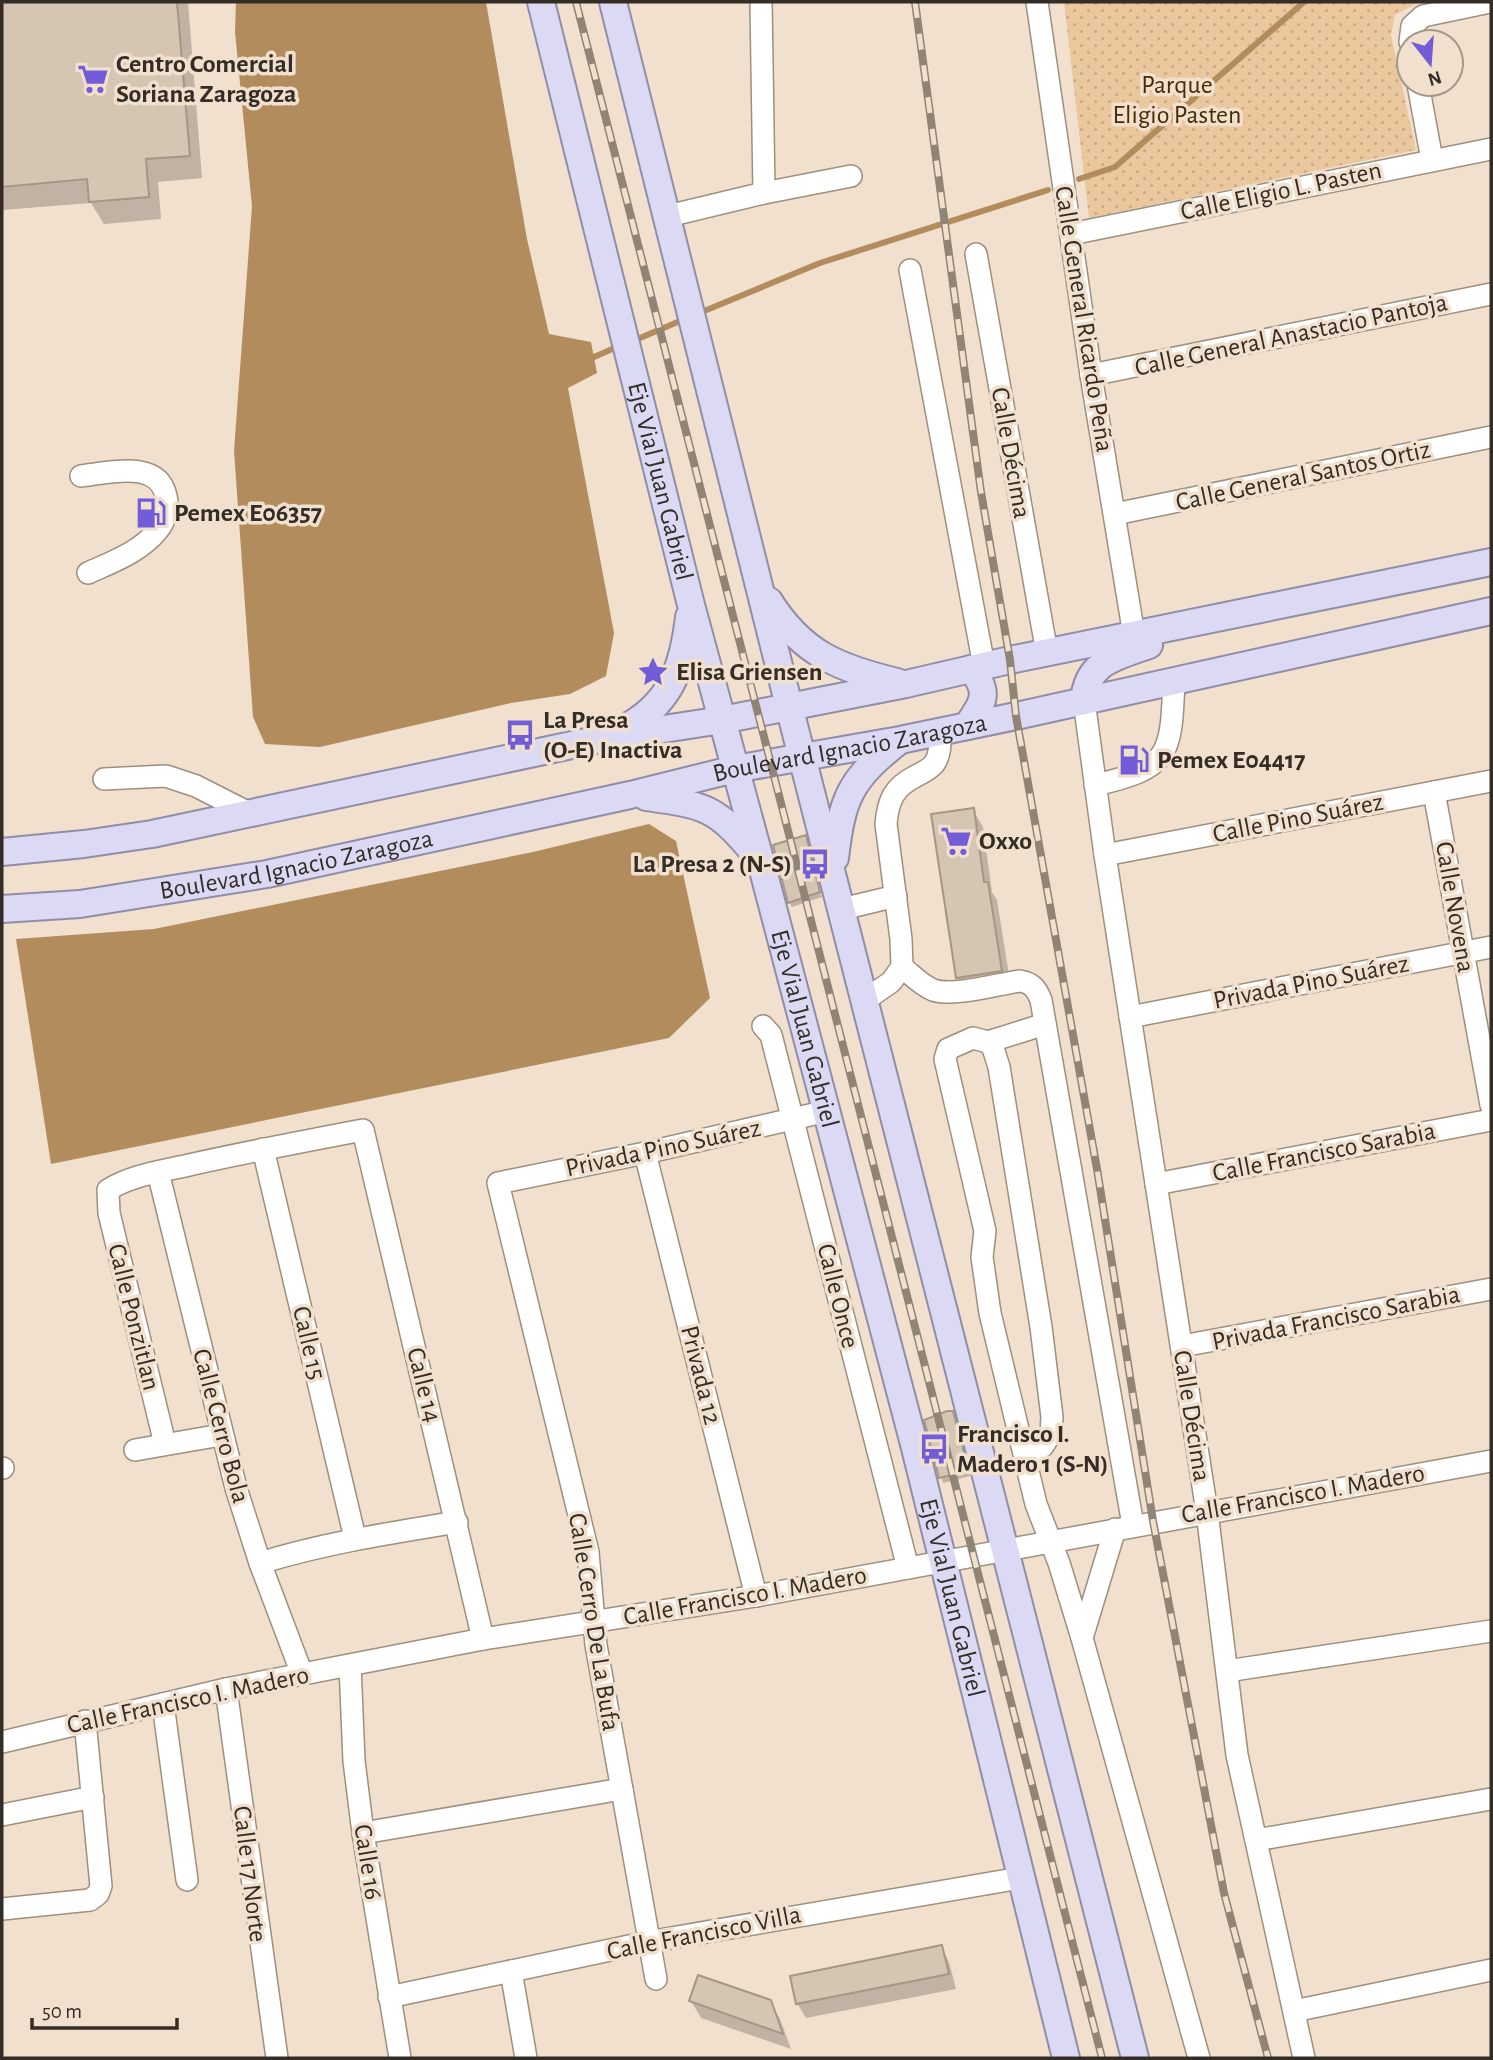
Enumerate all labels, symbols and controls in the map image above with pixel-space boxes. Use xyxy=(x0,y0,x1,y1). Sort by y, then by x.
north arrow xyxy=(1395,28,1465,98)
place label: Centro Comercial Soriana Zaragoza xyxy=(116,51,297,107)
supermarket icon: Centro Comercial Soriana Zaragoza xyxy=(76,62,110,96)
text: N xyxy=(1425,67,1444,89)
park label: Parque Eligio Pasten xyxy=(1112,72,1242,128)
street label: Calle Eligio L. Pasten xyxy=(1178,157,1384,225)
street label: Calle General Ricardo Peña xyxy=(1050,184,1118,454)
street label: Calle General Anastacio Pantoja xyxy=(1132,289,1450,381)
street label: Eje Vial Juan Gabriel xyxy=(623,379,697,583)
street label: Calle Décima xyxy=(987,385,1035,521)
street label: Calle General Santos Ortiz xyxy=(1173,436,1433,516)
fuel station icon: Pemex E06357 xyxy=(134,496,168,530)
place label: Pemex E06357 xyxy=(174,500,322,526)
place icon: Elisa Griensen xyxy=(636,655,670,689)
place label: Elisa Griensen xyxy=(676,659,822,685)
place label: La Presa (O-E) Inactiva xyxy=(543,707,683,763)
street label: Boulevard Ignacio Zaragoza xyxy=(710,709,989,787)
bus stop icon: La Presa (O-E) Inactiva xyxy=(503,718,537,752)
fuel station icon: Pemex E04417 xyxy=(1117,743,1151,777)
place label: Pemex E04417 xyxy=(1157,747,1306,773)
street label: Calle Pino Suárez xyxy=(1210,789,1386,847)
supermarket icon: Oxxo xyxy=(939,824,973,858)
street label: Boulevard Ignacio Zaragoza xyxy=(158,825,435,904)
place label: Oxxo xyxy=(979,828,1032,854)
street label: Calle Novena xyxy=(1431,840,1479,974)
bus stop icon: La Presa 2 (N-S) xyxy=(798,847,832,881)
place label: La Presa 2 (N-S) xyxy=(633,851,792,877)
street label: Eje Vial Juan Gabriel xyxy=(766,927,843,1130)
street label: Privada Pino Suárez xyxy=(1211,950,1411,1014)
street label: Privada Pino Suárez xyxy=(563,1115,763,1181)
street label: Calle Francisco Sarabia xyxy=(1210,1118,1438,1186)
street label: Calle Ponzitlan xyxy=(103,1241,165,1393)
street label: Calle Once xyxy=(812,1241,864,1351)
street label: Privada Francisco Sarabia xyxy=(1210,1281,1462,1355)
street label: Calle 15 xyxy=(288,1304,330,1382)
street label: Privada 12 xyxy=(676,1323,726,1427)
street label: Calle 14 xyxy=(402,1345,446,1425)
street label: Calle Cerro Bola xyxy=(188,1346,254,1506)
street label: Calle Décima xyxy=(1169,1349,1215,1483)
place label: Francisco I. Madero 1 (S-N) xyxy=(957,1421,1109,1477)
bus stop icon: Francisco I. Madero 1 (S-N) xyxy=(917,1432,951,1466)
street label: Calle Francisco I. Madero xyxy=(1179,1460,1427,1528)
street label: Eje Vial Juan Gabriel xyxy=(915,1496,989,1700)
street label: Calle Cerro De La Bufa xyxy=(564,1511,624,1733)
street label: Calle Francisco I. Madero xyxy=(621,1562,869,1630)
street label: Calle Francisco I. Madero xyxy=(65,1662,311,1738)
street label: Calle 17 Norte xyxy=(229,1805,271,1943)
street label: Calle 16 xyxy=(349,1823,387,1901)
street label: Calle Francisco Villa xyxy=(605,1901,803,1965)
scale bar xyxy=(32,1986,177,2030)
text: 50 m xyxy=(42,2001,82,2022)

